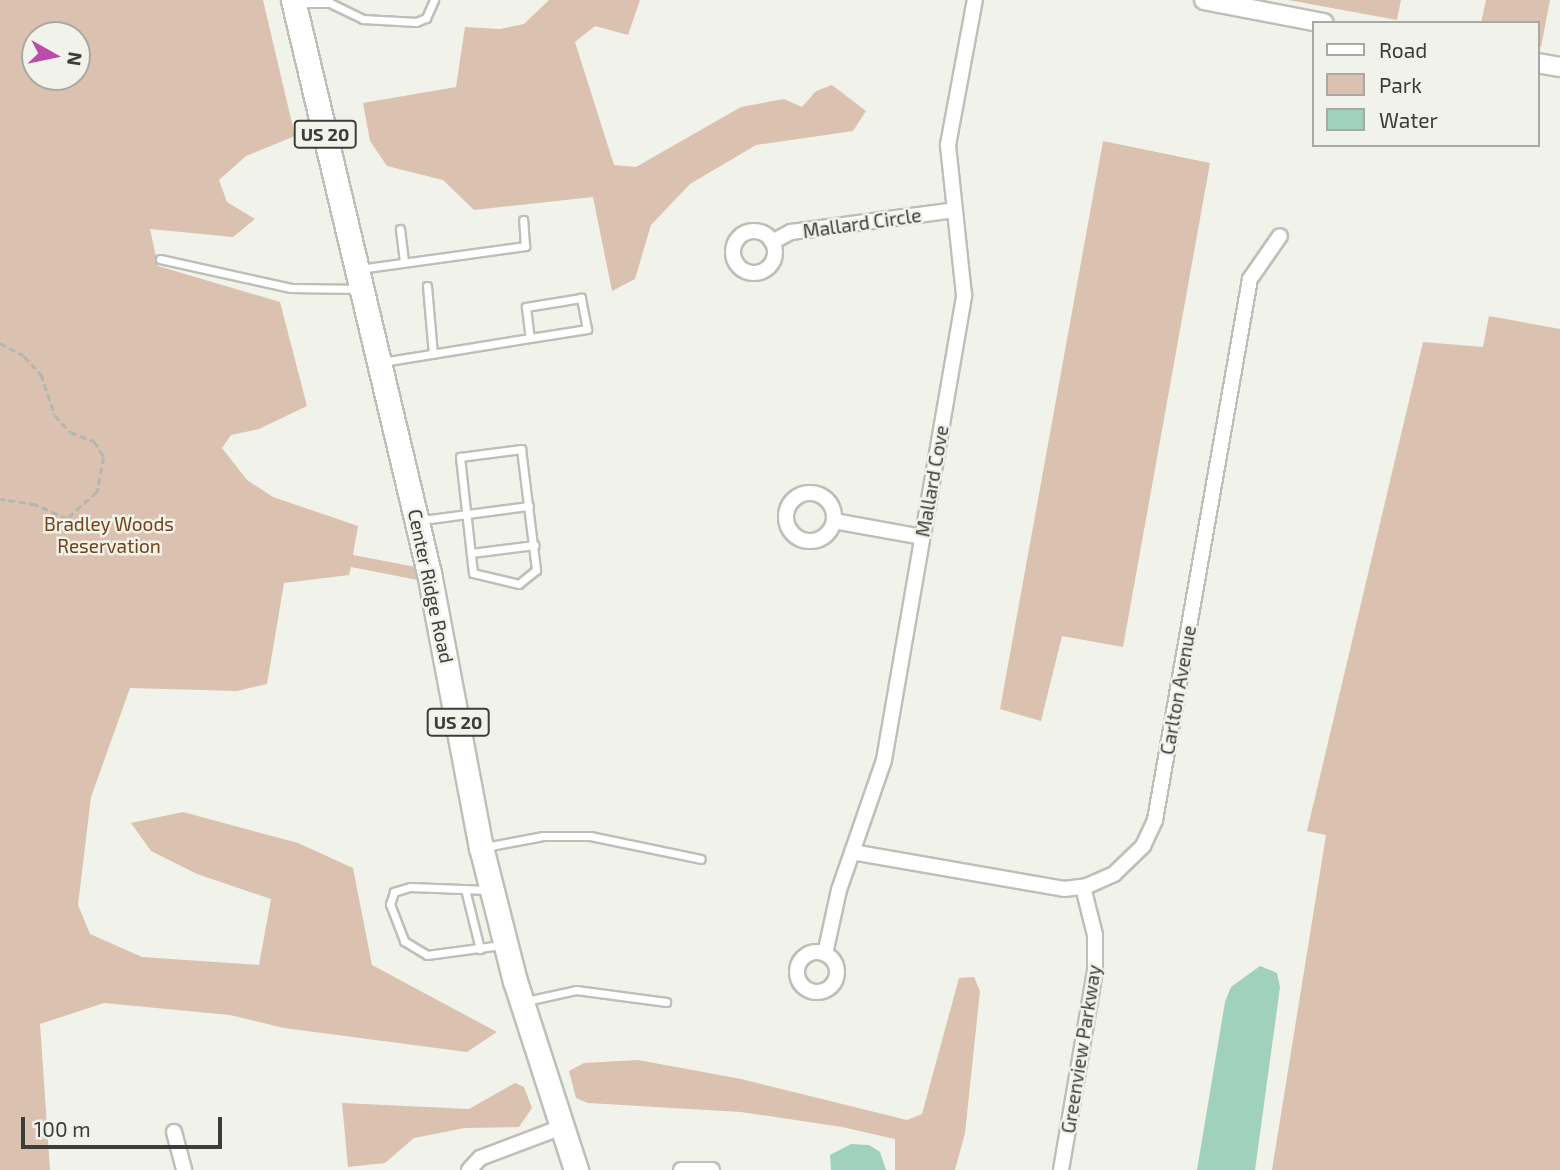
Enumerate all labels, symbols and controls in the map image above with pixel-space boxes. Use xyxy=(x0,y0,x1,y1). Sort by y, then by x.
north arrow xyxy=(21,21,91,91)
legend xyxy=(1312,21,1539,147)
text: Road xyxy=(1379,37,1427,62)
text: N xyxy=(63,50,88,68)
text: Park xyxy=(1379,72,1422,97)
text: Water xyxy=(1379,107,1438,132)
road number: US 20 xyxy=(294,119,356,148)
street label: Mallard Circle xyxy=(801,203,923,243)
street label: Mallard Cove xyxy=(911,423,953,539)
street label: Center Ridge Road xyxy=(403,507,459,665)
park label: Bradley Woods Reservation xyxy=(44,513,174,557)
street label: Carlton Avenue xyxy=(1155,623,1201,757)
road number: US 20 xyxy=(426,708,490,736)
street label: Greenview Parkway xyxy=(1056,963,1106,1135)
scale bar xyxy=(24,1104,226,1148)
text: 100 m xyxy=(34,1116,91,1141)

